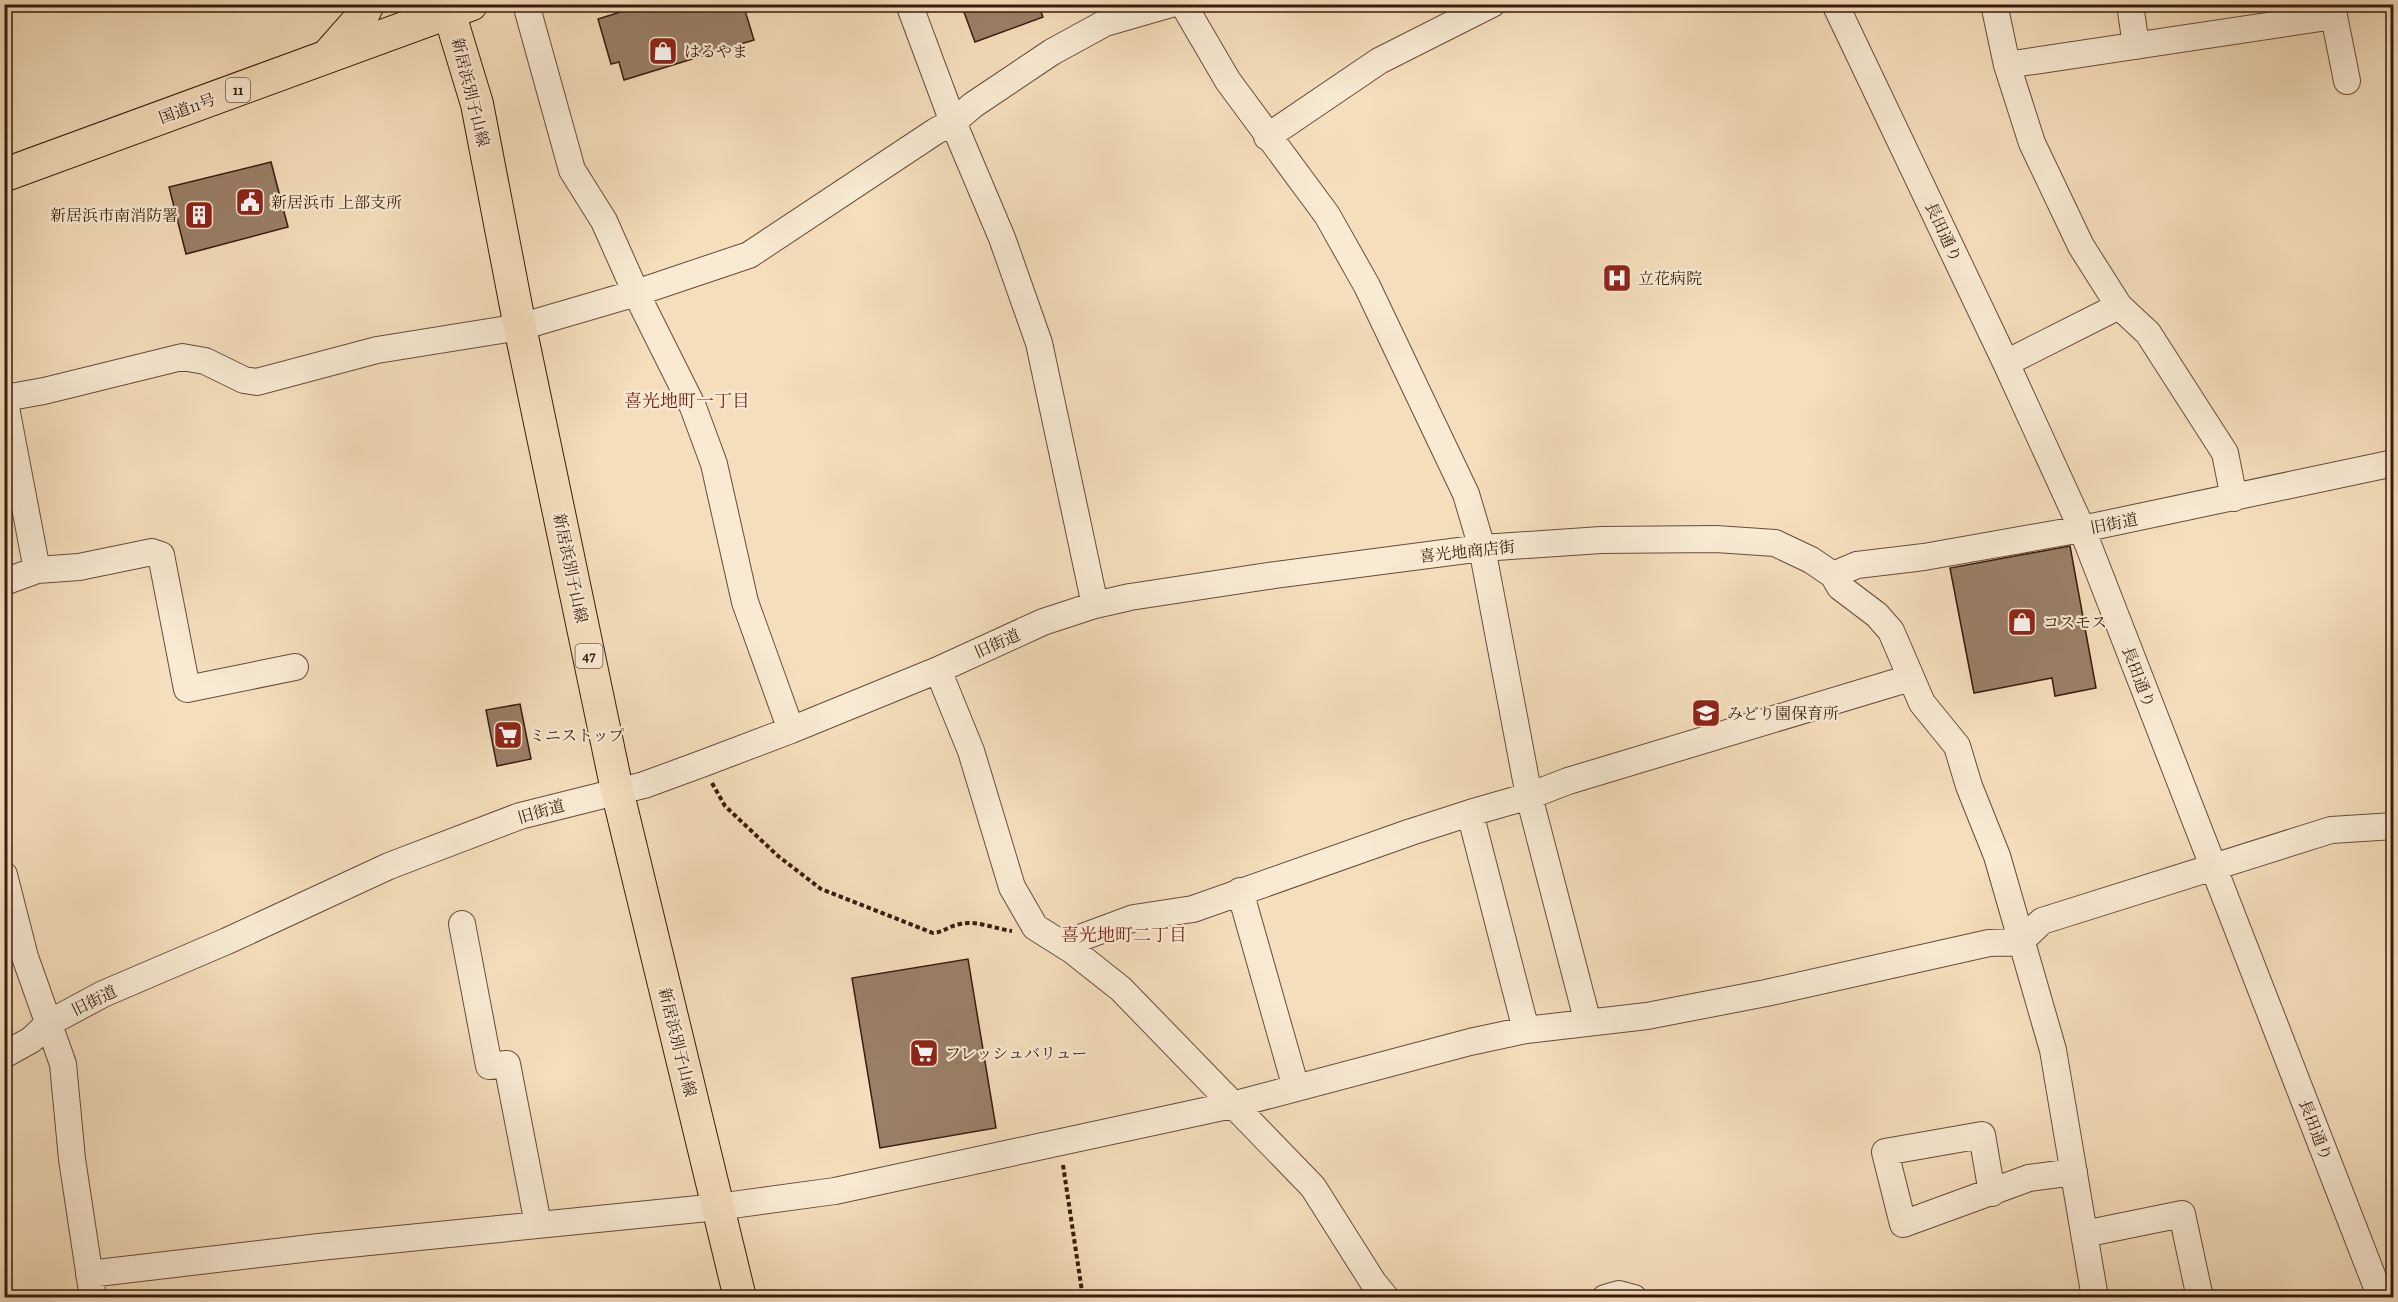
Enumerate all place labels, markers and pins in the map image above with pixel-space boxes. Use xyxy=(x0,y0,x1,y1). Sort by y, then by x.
shop icon: はるやま xyxy=(647,35,679,67)
place label: はるやま xyxy=(684,41,748,63)
public building icon: 新居浜市 上部支所 xyxy=(234,186,266,218)
place label: 新居浜市 上部支所 xyxy=(271,192,402,214)
building icon: 新居浜市南消防署 xyxy=(183,199,215,231)
place label: 新居浜市南消防署 xyxy=(50,205,178,227)
hospital icon: 立花病院 xyxy=(1601,262,1633,294)
place label: 立花病院 xyxy=(1638,268,1702,290)
shop icon: コスモス xyxy=(2006,606,2038,638)
place label: コスモス xyxy=(2043,612,2107,634)
school or university icon: みどり園保育所 xyxy=(1690,697,1722,729)
place label: みどり園保育所 xyxy=(1727,703,1839,725)
supermarket icon: ミニストップ xyxy=(492,719,524,751)
place label: ミニストップ xyxy=(529,725,625,747)
supermarket icon: フレッシュバリュー xyxy=(908,1037,940,1069)
place label: フレッシュバリュー xyxy=(945,1043,1087,1065)

